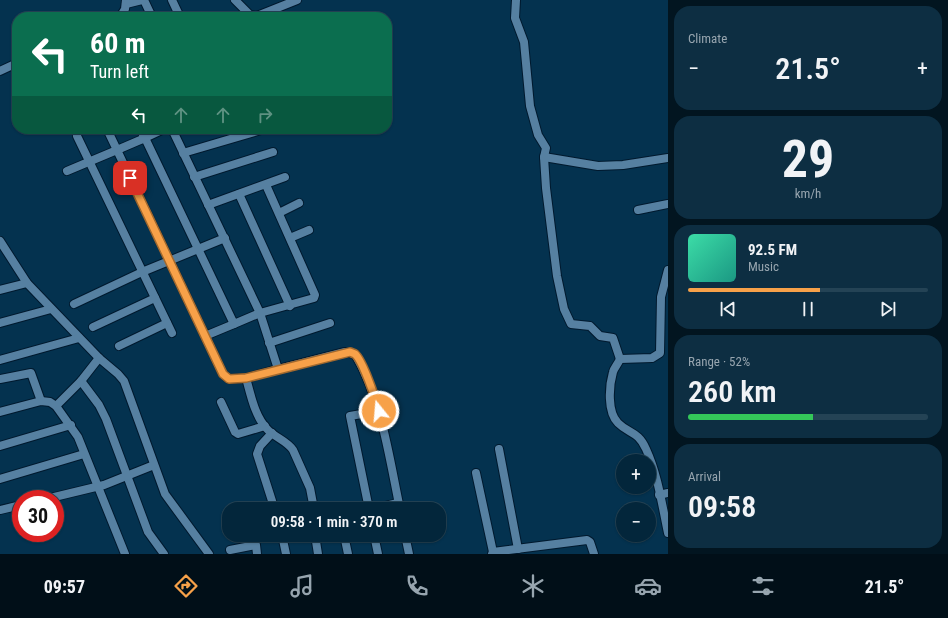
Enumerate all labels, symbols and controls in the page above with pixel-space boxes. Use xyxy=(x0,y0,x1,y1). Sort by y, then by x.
text: 60 m xyxy=(90,27,146,60)
icon: left xyxy=(24,28,76,80)
text: Climate xyxy=(688,31,727,46)
text: 21.5° xyxy=(775,51,841,86)
text: − xyxy=(688,56,699,81)
text: + xyxy=(917,56,928,81)
text: Turn left xyxy=(90,61,149,82)
icon: left xyxy=(128,104,150,126)
icon: ahead xyxy=(170,104,192,126)
icon: ahead xyxy=(212,104,234,126)
icon: right xyxy=(254,104,276,126)
text: 29 xyxy=(782,129,834,190)
pin xyxy=(113,161,147,195)
icon: arrive xyxy=(119,167,141,189)
text: km/h xyxy=(795,186,821,201)
text: 92.5 FM xyxy=(748,241,797,259)
text: Music xyxy=(748,259,779,274)
icon: previous xyxy=(717,298,739,320)
icon: pause xyxy=(797,298,819,320)
icon: next xyxy=(877,298,899,320)
text: Range · 52% xyxy=(688,354,750,369)
text: 260 km xyxy=(688,374,777,409)
position arrow xyxy=(358,390,400,432)
map controls xyxy=(616,454,656,542)
button: + xyxy=(616,454,656,494)
text: Arrival xyxy=(688,469,721,484)
text: 09:58 xyxy=(688,489,756,524)
speed limit sign: 30 xyxy=(12,490,64,542)
button: − xyxy=(616,502,656,542)
text: 09:58 · 1 min · 370 m xyxy=(271,513,397,531)
icon: directions xyxy=(172,572,200,600)
icon: music xyxy=(288,572,316,600)
icon: phone xyxy=(403,572,431,600)
icon: climate xyxy=(519,572,547,600)
icon: car xyxy=(634,572,662,600)
icon: filters xyxy=(749,572,777,600)
text: 09:57 xyxy=(44,576,85,597)
text: 21.5° xyxy=(865,576,904,597)

